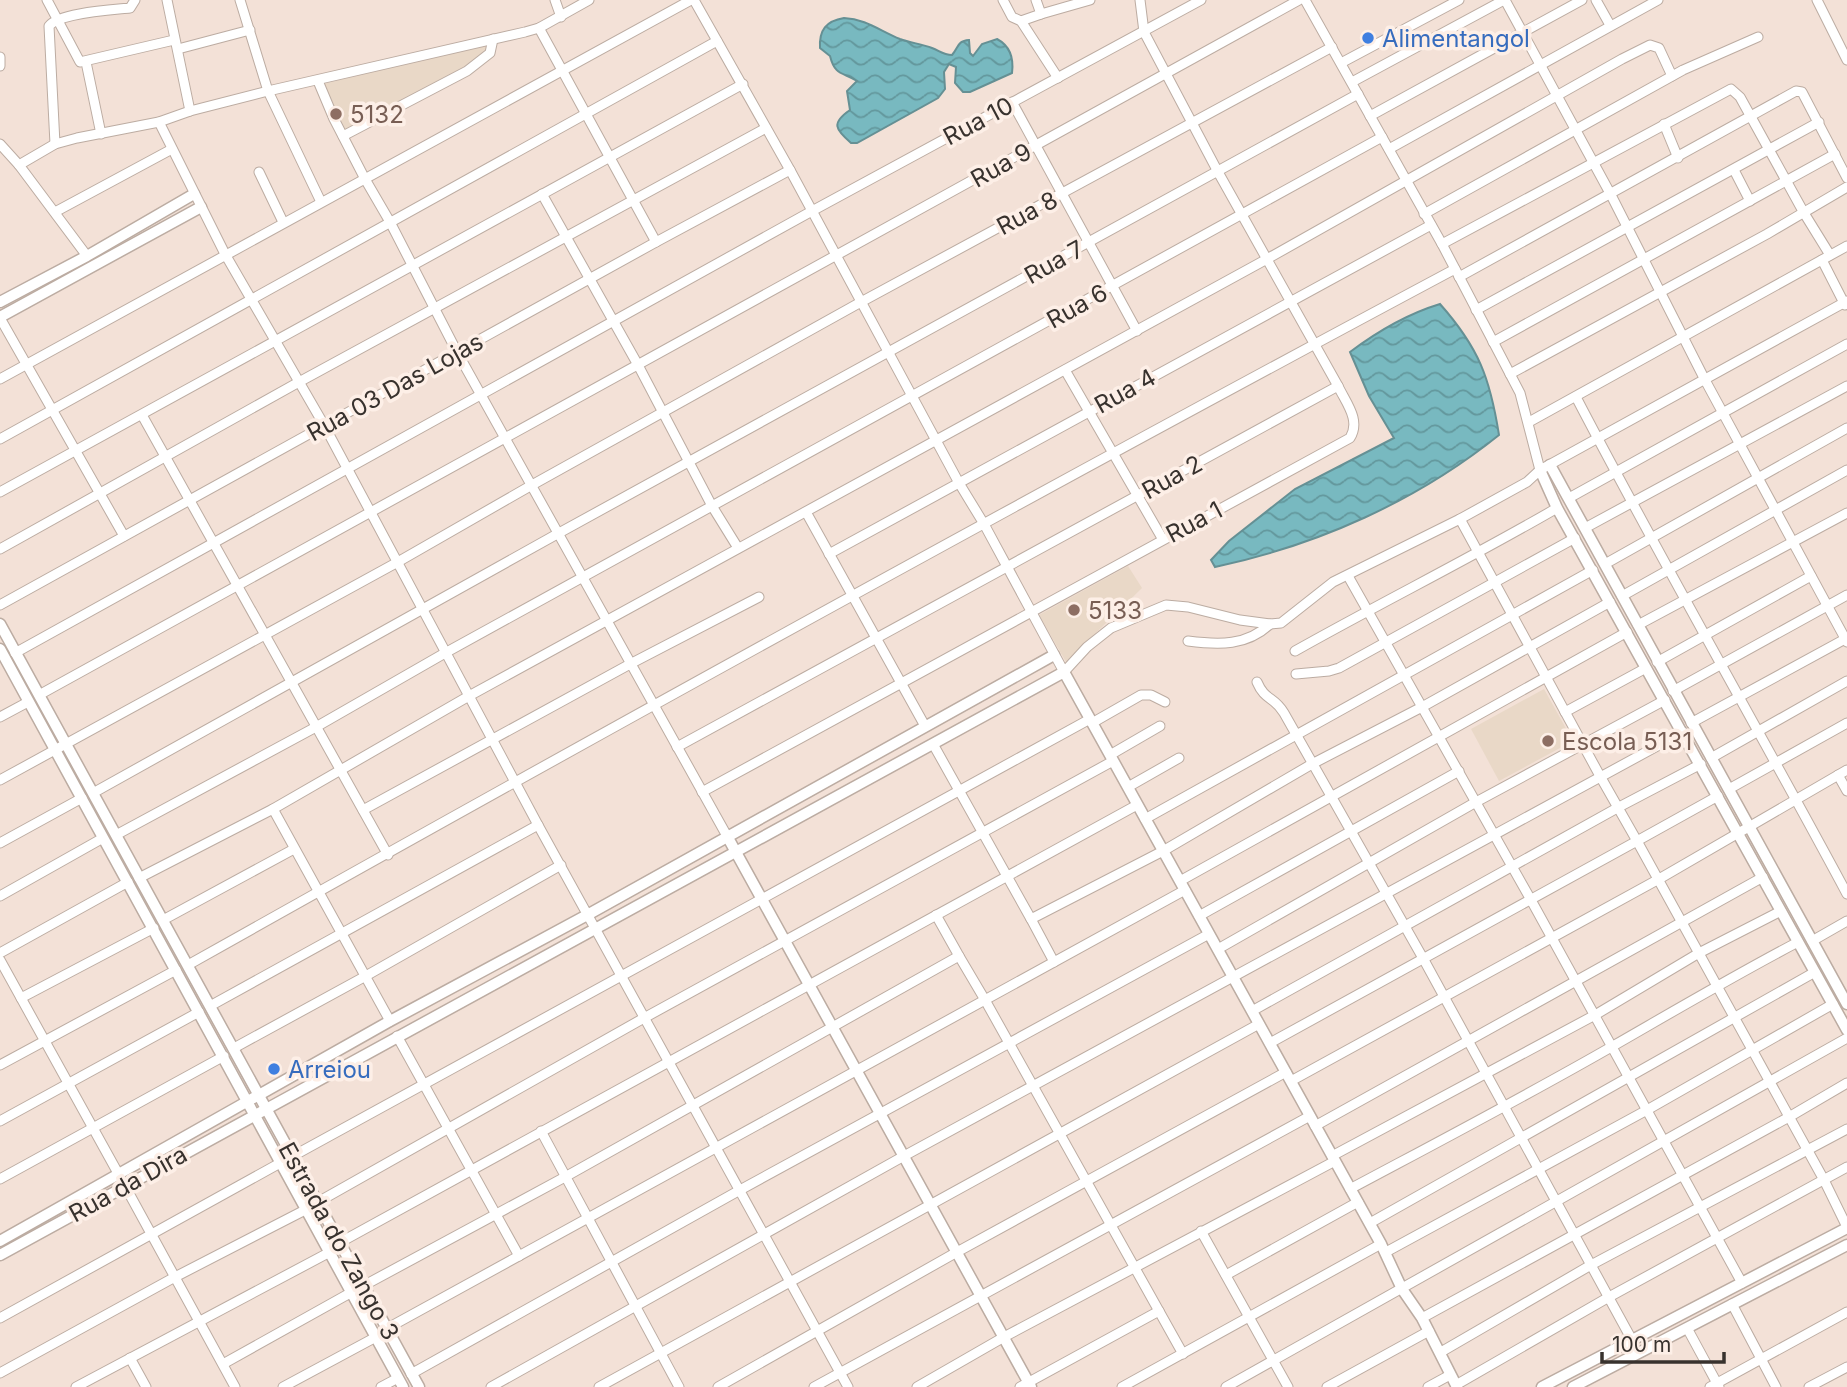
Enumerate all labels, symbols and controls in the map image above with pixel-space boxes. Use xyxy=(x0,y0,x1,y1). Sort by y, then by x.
place label: Alimentangol xyxy=(1382,24,1530,53)
marker: Alimentangol xyxy=(1360,30,1376,46)
street label: Rua 10 xyxy=(938,91,1018,151)
place label: 5132 xyxy=(350,100,404,129)
marker: 5132 xyxy=(328,106,344,122)
street label: Rua 9 xyxy=(966,137,1036,193)
street label: Rua 8 xyxy=(992,185,1062,241)
street label: Rua 7 xyxy=(1019,234,1089,290)
street label: Rua 6 xyxy=(1042,278,1112,334)
street label: Rua 03 Das Lojas xyxy=(302,327,488,447)
street label: Rua 4 xyxy=(1089,362,1161,420)
street label: Rua 2 xyxy=(1137,449,1207,505)
street label: Rua 1 xyxy=(1161,495,1227,549)
place label: 5133 xyxy=(1088,596,1142,625)
marker: 5133 xyxy=(1066,602,1082,618)
place label: Escola 5131 xyxy=(1562,727,1692,756)
marker: Escola 5131 xyxy=(1540,733,1556,749)
place label: Arreiou xyxy=(288,1055,371,1084)
marker: Arreiou xyxy=(266,1061,282,1077)
street label: Estrada do Zango 3 xyxy=(273,1137,405,1345)
street label: Rua da Dira xyxy=(64,1140,192,1228)
scale bar xyxy=(1602,1320,1724,1364)
text: 100 m xyxy=(1612,1332,1671,1357)

